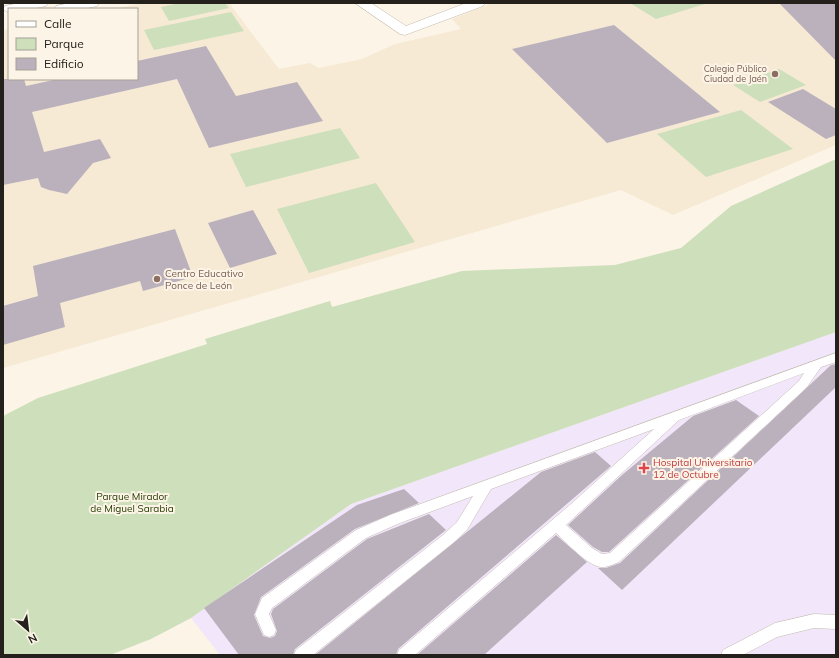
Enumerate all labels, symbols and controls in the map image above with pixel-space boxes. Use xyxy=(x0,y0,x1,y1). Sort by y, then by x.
legend xyxy=(8,8,138,80)
text: Calle xyxy=(44,16,71,31)
text: Parque xyxy=(44,36,84,51)
text: Edificio xyxy=(44,56,84,71)
place label: Colegio Público Ciudad de Jaén xyxy=(704,63,767,84)
marker: Colegio Público Ciudad de Jaén xyxy=(770,69,780,79)
place label: Centro Educativo Ponce de León xyxy=(165,267,244,292)
marker: Centro Educativo Ponce de León xyxy=(152,274,162,284)
place label: Hospital Universitario 12 de Octubre xyxy=(653,456,753,481)
marker: Hospital Universitario 12 de Octubre xyxy=(638,462,650,474)
park label: Parque Mirador de Miguel Sarabia xyxy=(90,490,174,515)
north arrow xyxy=(8,610,48,650)
text: N xyxy=(26,631,40,647)

